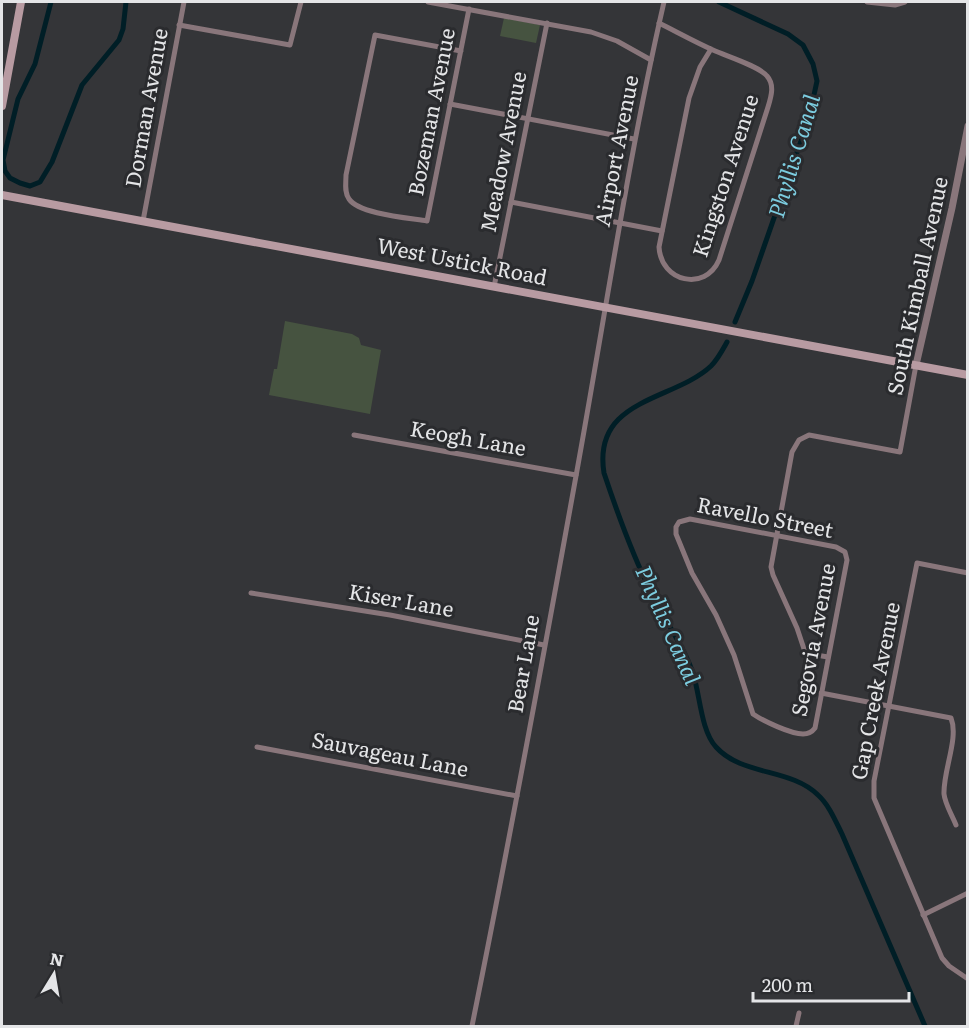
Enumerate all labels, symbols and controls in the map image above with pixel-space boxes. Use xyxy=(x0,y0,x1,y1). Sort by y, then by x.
street label: Dorman Avenue xyxy=(115,25,174,190)
street label: Bozeman Avenue xyxy=(398,25,461,198)
street label: Meadow Avenue xyxy=(471,68,532,235)
street label: Airport Avenue xyxy=(585,72,644,229)
water label: Phyllis Canal xyxy=(758,89,827,221)
street label: Kingston Avenue xyxy=(683,90,765,261)
street label: South Kimball Avenue xyxy=(877,173,954,398)
street label: West Ustick Road xyxy=(375,228,550,291)
street label: Keogh Lane xyxy=(408,411,529,462)
street label: Ravello Street xyxy=(695,487,837,544)
water label: Phyllis Canal xyxy=(628,559,711,690)
street label: Segovia Avenue xyxy=(782,560,842,719)
street label: Kiser Lane xyxy=(346,574,457,623)
street label: Gap Creek Avenue xyxy=(841,599,906,782)
street label: Bear Lane xyxy=(498,612,545,715)
street label: Sauvageau Lane xyxy=(310,722,472,783)
north arrow xyxy=(24,944,84,1004)
text: N xyxy=(48,945,66,971)
scale bar xyxy=(753,965,909,1003)
text: 200 m xyxy=(762,971,813,998)

